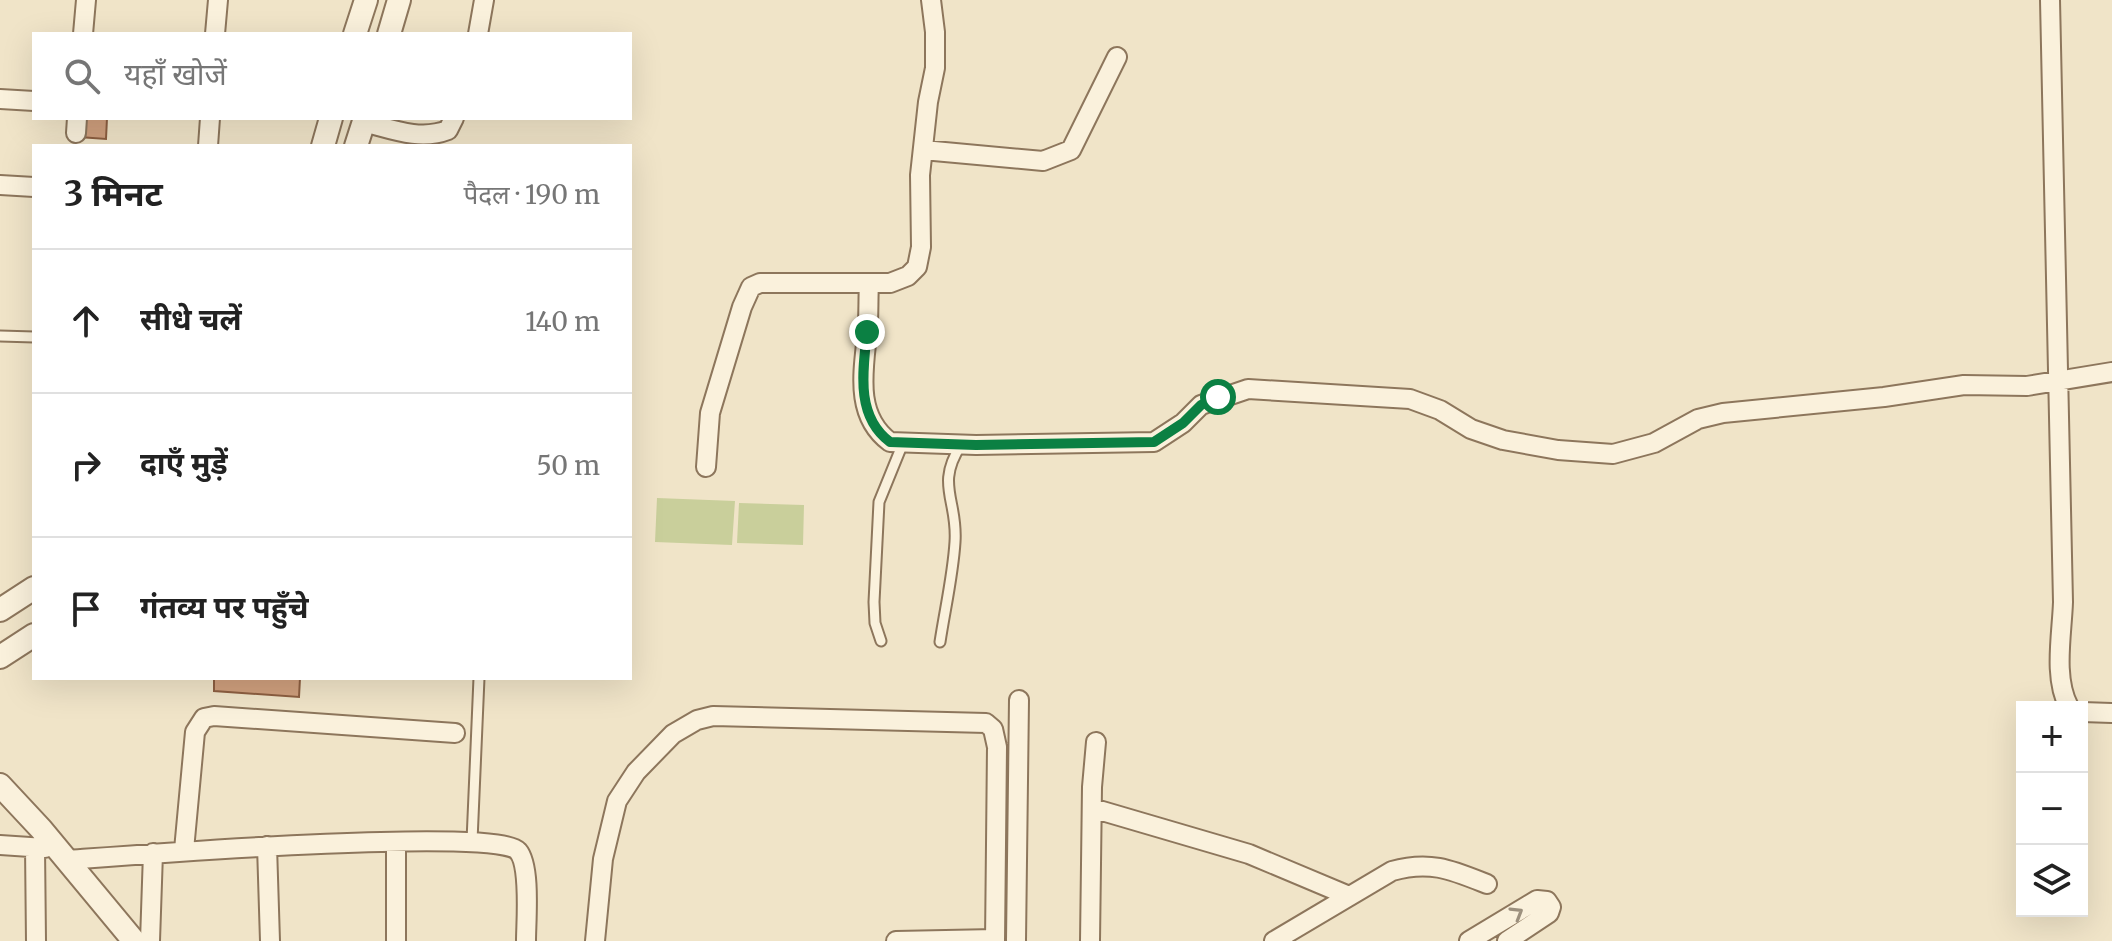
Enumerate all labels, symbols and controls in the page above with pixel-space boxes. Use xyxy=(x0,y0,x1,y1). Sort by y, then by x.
search box xyxy=(32,32,632,120)
icon: search xyxy=(60,54,104,98)
text: यहाँ खोजें xyxy=(124,55,227,93)
text: 3 मिनट xyxy=(64,173,163,215)
text: पैदल · 190 m xyxy=(464,178,600,211)
icon: ahead xyxy=(64,299,108,343)
text: सीधे चलें xyxy=(140,300,242,338)
text: 140 m xyxy=(525,305,600,338)
route end xyxy=(849,314,885,350)
route start xyxy=(1200,379,1236,415)
icon: right xyxy=(64,443,108,487)
text: दाएँ मुड़ें xyxy=(140,444,228,482)
text: 50 m xyxy=(536,449,600,482)
icon: arrive xyxy=(64,587,108,631)
text: गंतव्य पर पहुँचे xyxy=(140,588,308,626)
map controls xyxy=(2016,701,2088,917)
button: + xyxy=(2016,701,2088,773)
button: − xyxy=(2016,773,2088,845)
button: layers xyxy=(2016,845,2088,917)
one-way arrow xyxy=(1508,907,1523,923)

